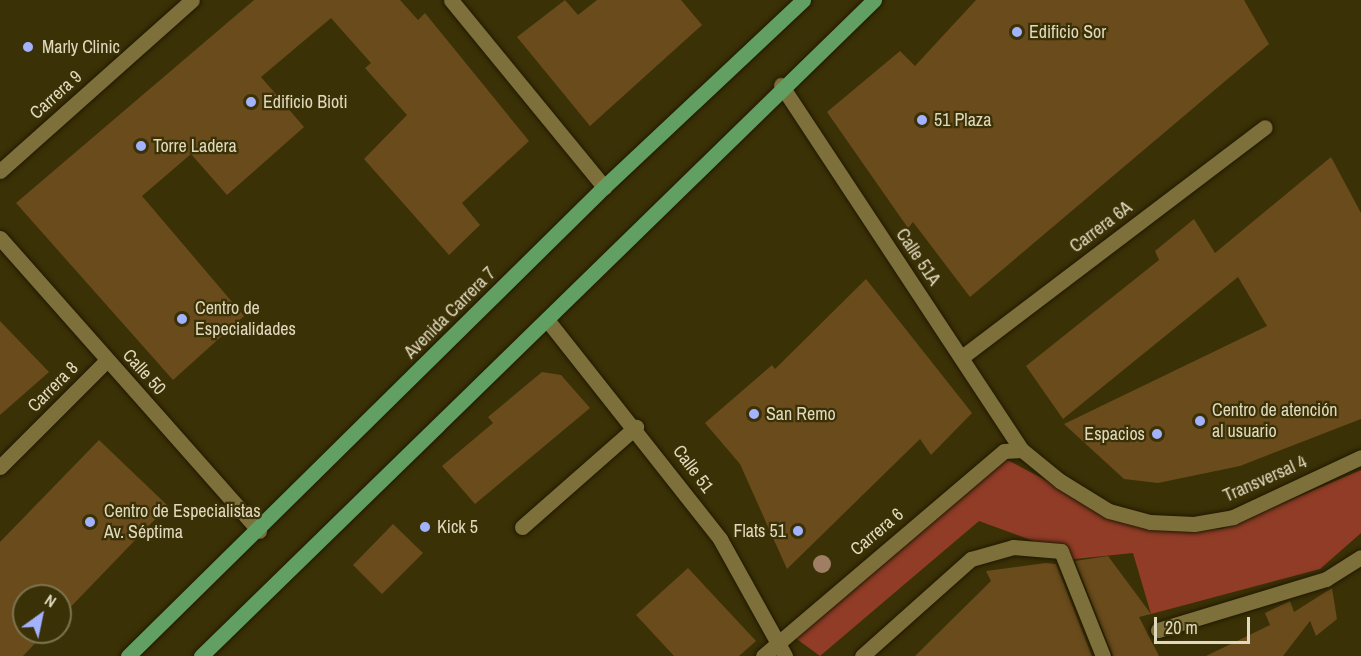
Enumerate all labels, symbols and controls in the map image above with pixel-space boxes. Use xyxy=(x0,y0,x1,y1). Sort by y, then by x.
place label: Edificio Sor xyxy=(1029,21,1106,43)
marker: Edificio Sor xyxy=(1010,25,1024,39)
place label: Marly Clinic xyxy=(42,36,120,58)
marker: Marly Clinic xyxy=(19,38,37,56)
street label: Carrera 9 xyxy=(26,66,86,124)
place label: Edificio Bioti xyxy=(263,91,348,113)
marker: Edificio Bioti xyxy=(244,95,258,109)
place label: 51 Plaza xyxy=(934,109,991,131)
marker: 51 Plaza xyxy=(915,113,929,127)
place label: Torre Ladera xyxy=(153,135,237,157)
marker: Torre Ladera xyxy=(134,139,148,153)
street label: Carrera 6A xyxy=(1066,197,1136,257)
street label: Calle 51A xyxy=(891,224,945,290)
street label: Avenida Carrera 7 xyxy=(400,263,500,363)
place label: Centro de Especialidades xyxy=(195,298,296,340)
marker: Centro de Especialidades xyxy=(173,310,191,328)
street label: Calle 50 xyxy=(118,345,170,399)
street label: Carrera 8 xyxy=(23,357,83,417)
place label: Centro de atención al usuario xyxy=(1212,400,1338,442)
place label: San Remo xyxy=(766,403,836,425)
marker: San Remo xyxy=(747,407,761,421)
marker: Centro de atención al usuario xyxy=(1193,414,1207,428)
place label: Espacios xyxy=(1084,423,1145,445)
marker: Espacios xyxy=(1150,427,1164,441)
street label: Calle 51 xyxy=(668,441,718,497)
street label: Transversal 4 xyxy=(1220,451,1310,507)
place label: Centro de Especialistas Av. Séptima xyxy=(104,501,261,544)
street label: Carrera 6 xyxy=(846,504,908,560)
marker: Centro de Especialistas Av. Séptima xyxy=(81,513,99,531)
place label: Kick 5 xyxy=(437,516,478,538)
marker: Kick 5 xyxy=(418,520,432,534)
place label: Flats 51 xyxy=(733,520,786,542)
marker: Flats 51 xyxy=(791,524,805,538)
north arrow xyxy=(12,584,72,644)
text: N xyxy=(41,589,61,612)
scale bar xyxy=(1157,605,1253,643)
text: 20 m xyxy=(1165,615,1198,640)

